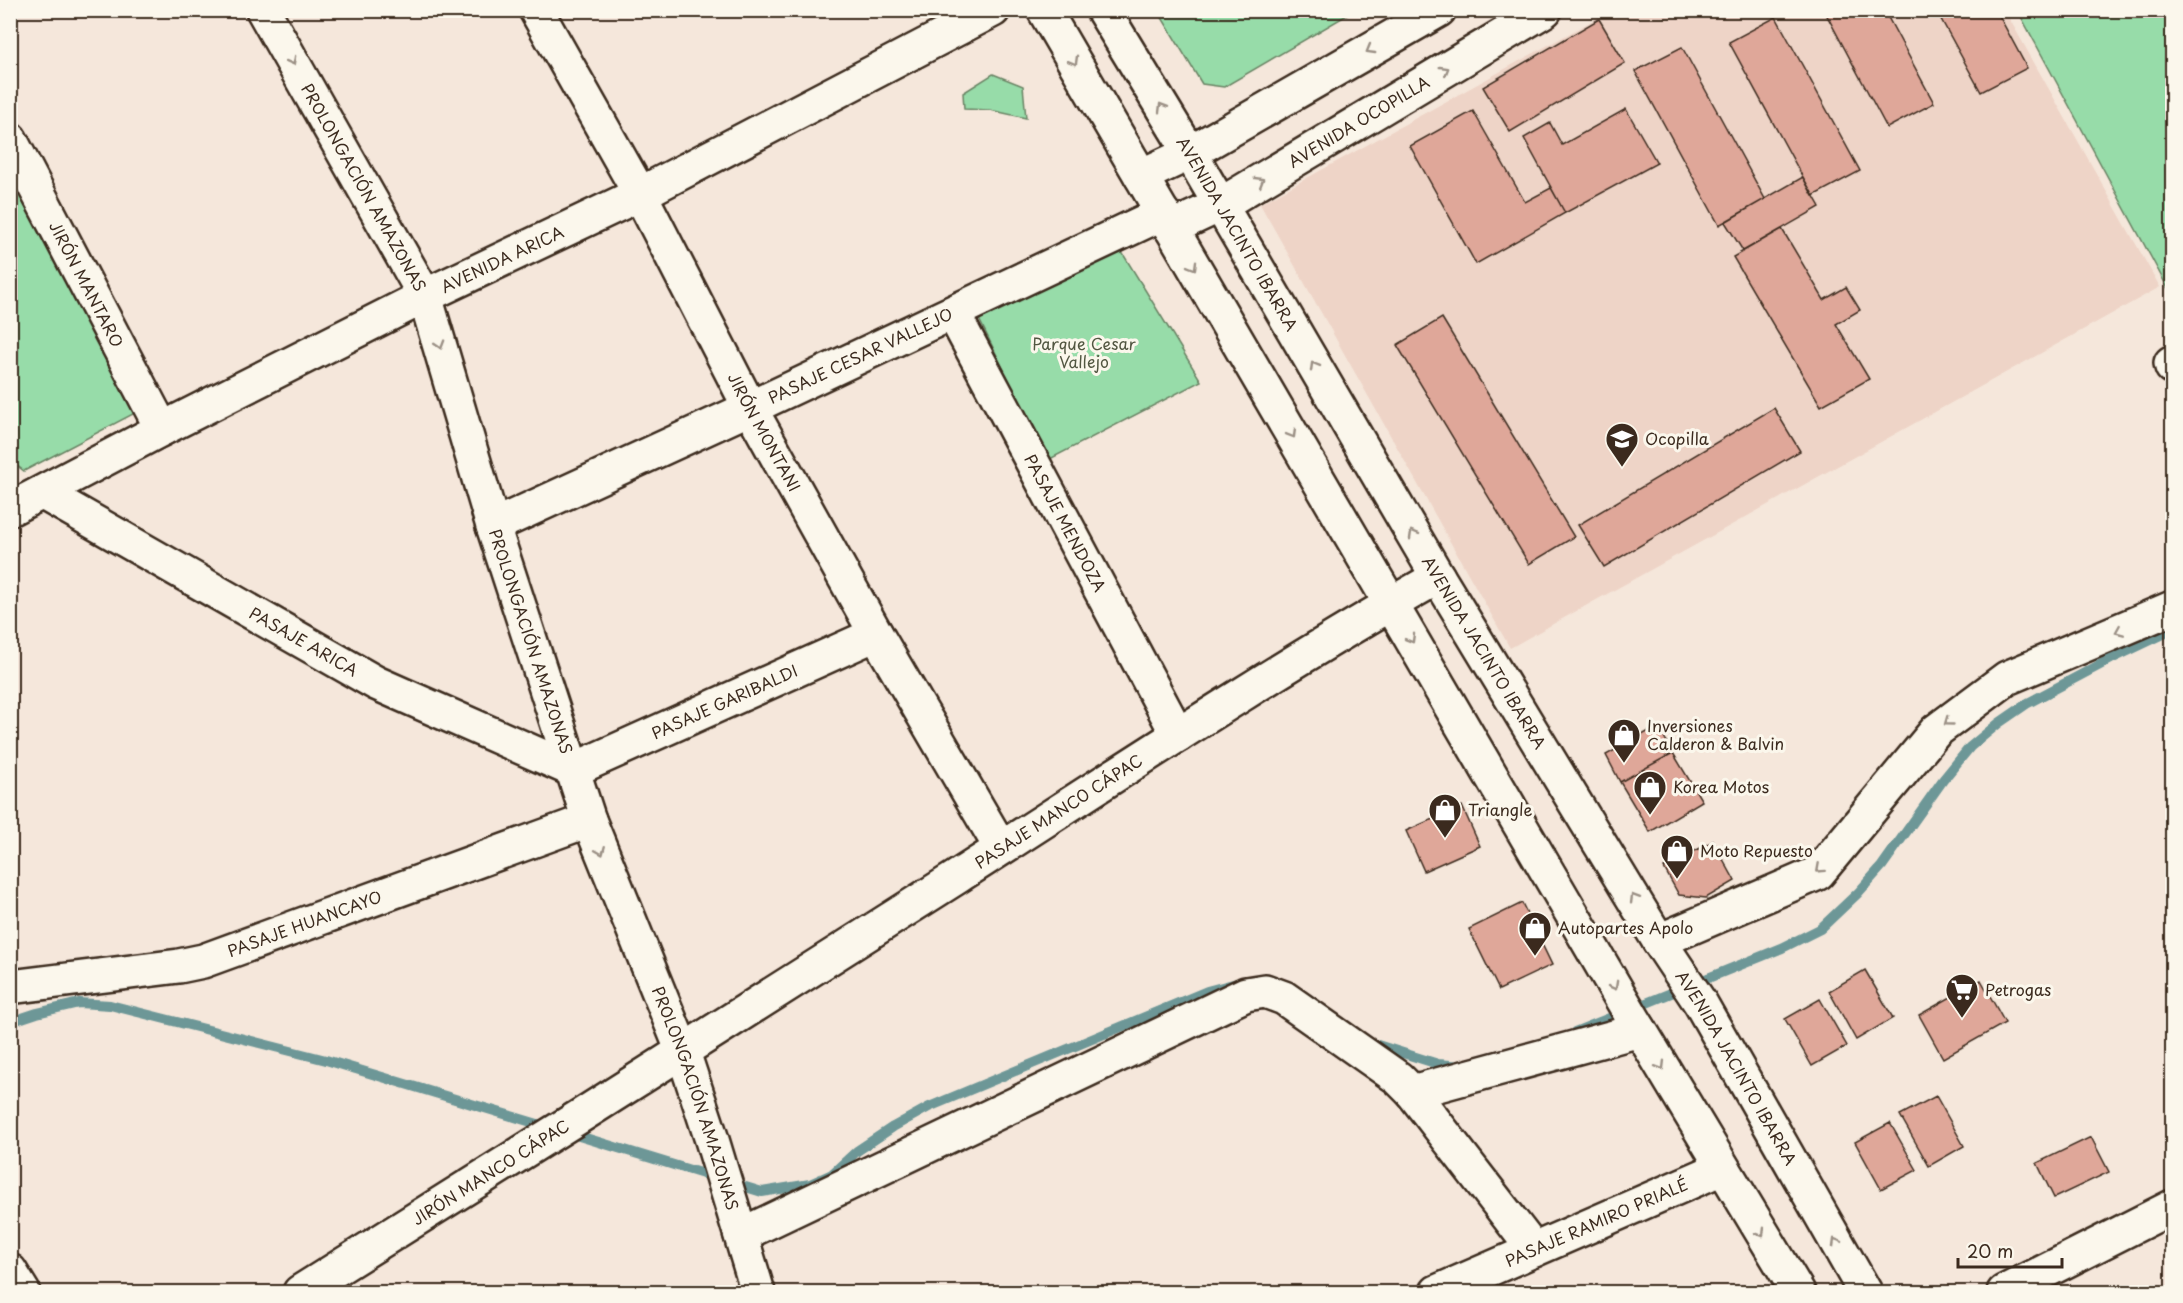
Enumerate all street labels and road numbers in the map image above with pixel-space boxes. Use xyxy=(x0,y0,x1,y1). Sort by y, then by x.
street label: AVENIDA OCOPILLA xyxy=(1283,69,1433,173)
street label: PROLONGACIÓN AMAZONAS xyxy=(296,78,433,296)
street label: AVENIDA JACINTO IBARRA xyxy=(1172,132,1304,335)
street label: JIRÓN MANTARO xyxy=(44,216,130,351)
street label: AVENIDA ARICA xyxy=(436,219,567,298)
street label: PASAJE CESAR VALLEJO xyxy=(764,301,956,409)
street label: JIRÓN MONTANI xyxy=(723,368,807,496)
street label: PASAJE MENDOZA xyxy=(1019,449,1113,596)
street label: PROLONGACIÓN AMAZONAS xyxy=(484,525,580,757)
street label: AVENIDA JACINTO IBARRA xyxy=(1417,551,1553,753)
street label: PASAJE ARICA xyxy=(245,600,363,681)
street label: PASAJE GARIBALDI xyxy=(647,658,801,744)
street label: PASAJE MANCO CÁPAC xyxy=(970,748,1147,874)
street label: PASAJE HUANCAYO xyxy=(224,884,385,962)
street label: AVENIDA JACINTO IBARRA xyxy=(1671,965,1803,1169)
street label: PROLONGACIÓN AMAZONAS xyxy=(647,982,746,1213)
street label: JIRÓN MANCO CÁPAC xyxy=(407,1113,573,1230)
street label: PASAJE RAMIRO PRIALÉ xyxy=(1501,1171,1691,1272)

